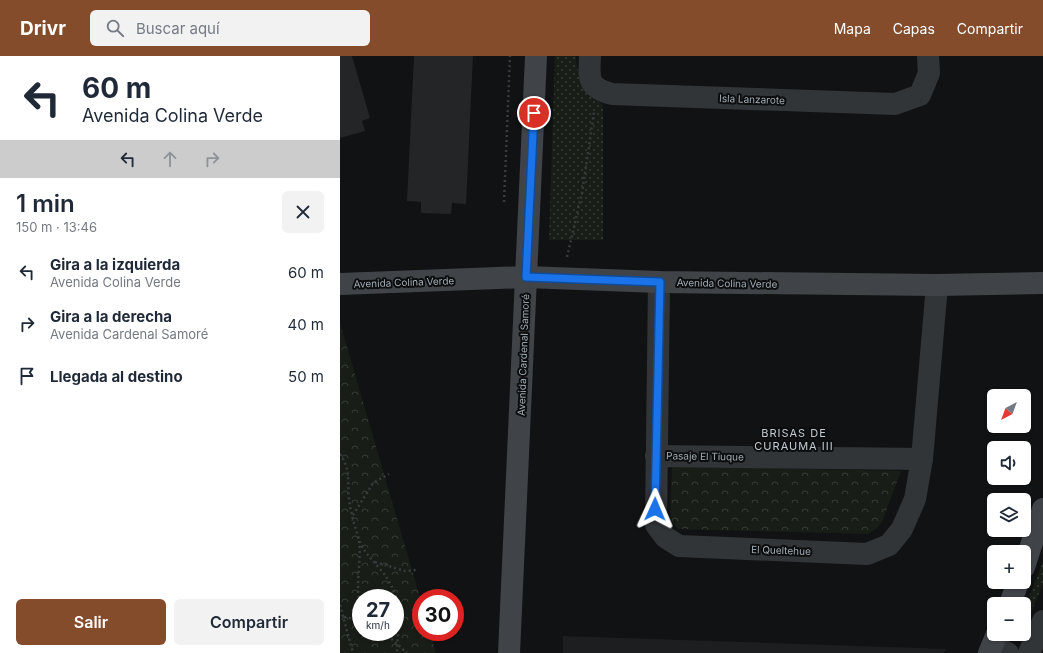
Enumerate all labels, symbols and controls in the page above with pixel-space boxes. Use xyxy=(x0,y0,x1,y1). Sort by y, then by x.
search box xyxy=(90,10,370,46)
text: Drivr xyxy=(20,17,66,40)
icon: search xyxy=(104,17,126,39)
text: Buscar aquí xyxy=(136,19,220,38)
text: Mapa xyxy=(834,20,871,37)
text: Capas xyxy=(893,20,935,37)
text: Compartir xyxy=(957,20,1023,37)
text: 60 m xyxy=(82,71,151,105)
icon: left xyxy=(16,72,68,124)
street label: Isla Lanzarote xyxy=(719,92,785,106)
pin xyxy=(517,96,551,130)
icon: arrive xyxy=(523,102,545,124)
text: Avenida Colina Verde xyxy=(82,105,263,126)
icon: left xyxy=(117,148,139,170)
icon: ahead xyxy=(159,148,181,170)
icon: right xyxy=(201,148,223,170)
text: 1 min xyxy=(16,189,75,218)
button: close xyxy=(282,191,324,233)
text: 150 m · 13:46 xyxy=(16,219,97,235)
text: Gira a la izquierda xyxy=(50,255,180,274)
icon: left xyxy=(16,261,38,283)
text: 60 m xyxy=(288,263,324,282)
text: Avenida Colina Verde xyxy=(50,274,181,290)
street label: Avenida Colina Verde xyxy=(354,274,455,290)
street label: Avenida Colina Verde xyxy=(677,276,778,290)
street label: Avenida Cardenal Samoré xyxy=(515,294,531,416)
text: Gira a la derecha xyxy=(50,307,172,326)
icon: right xyxy=(16,313,38,335)
text: 40 m xyxy=(287,315,324,334)
text: Avenida Cardenal Samoré xyxy=(50,326,208,342)
icon: arrive xyxy=(16,365,38,387)
text: Llegada al destino xyxy=(50,367,183,386)
text: 50 m xyxy=(288,367,324,386)
north arrow xyxy=(987,389,1031,433)
map controls xyxy=(987,389,1031,641)
district label: BRISAS DE CURAUMA III xyxy=(754,426,834,453)
button: sound xyxy=(987,441,1031,485)
street label: Pasaje El Tiuque xyxy=(666,449,744,463)
position arrow xyxy=(634,488,676,530)
button: layers xyxy=(987,493,1031,537)
street label: El Queltehue xyxy=(751,543,811,557)
button: + xyxy=(987,545,1031,589)
speed limit sign: 30 xyxy=(412,589,464,641)
button: − xyxy=(987,597,1031,641)
text: 27 xyxy=(366,598,390,622)
button: Salir xyxy=(16,599,166,645)
button: Compartir xyxy=(174,599,324,645)
text: km/h xyxy=(366,619,390,631)

